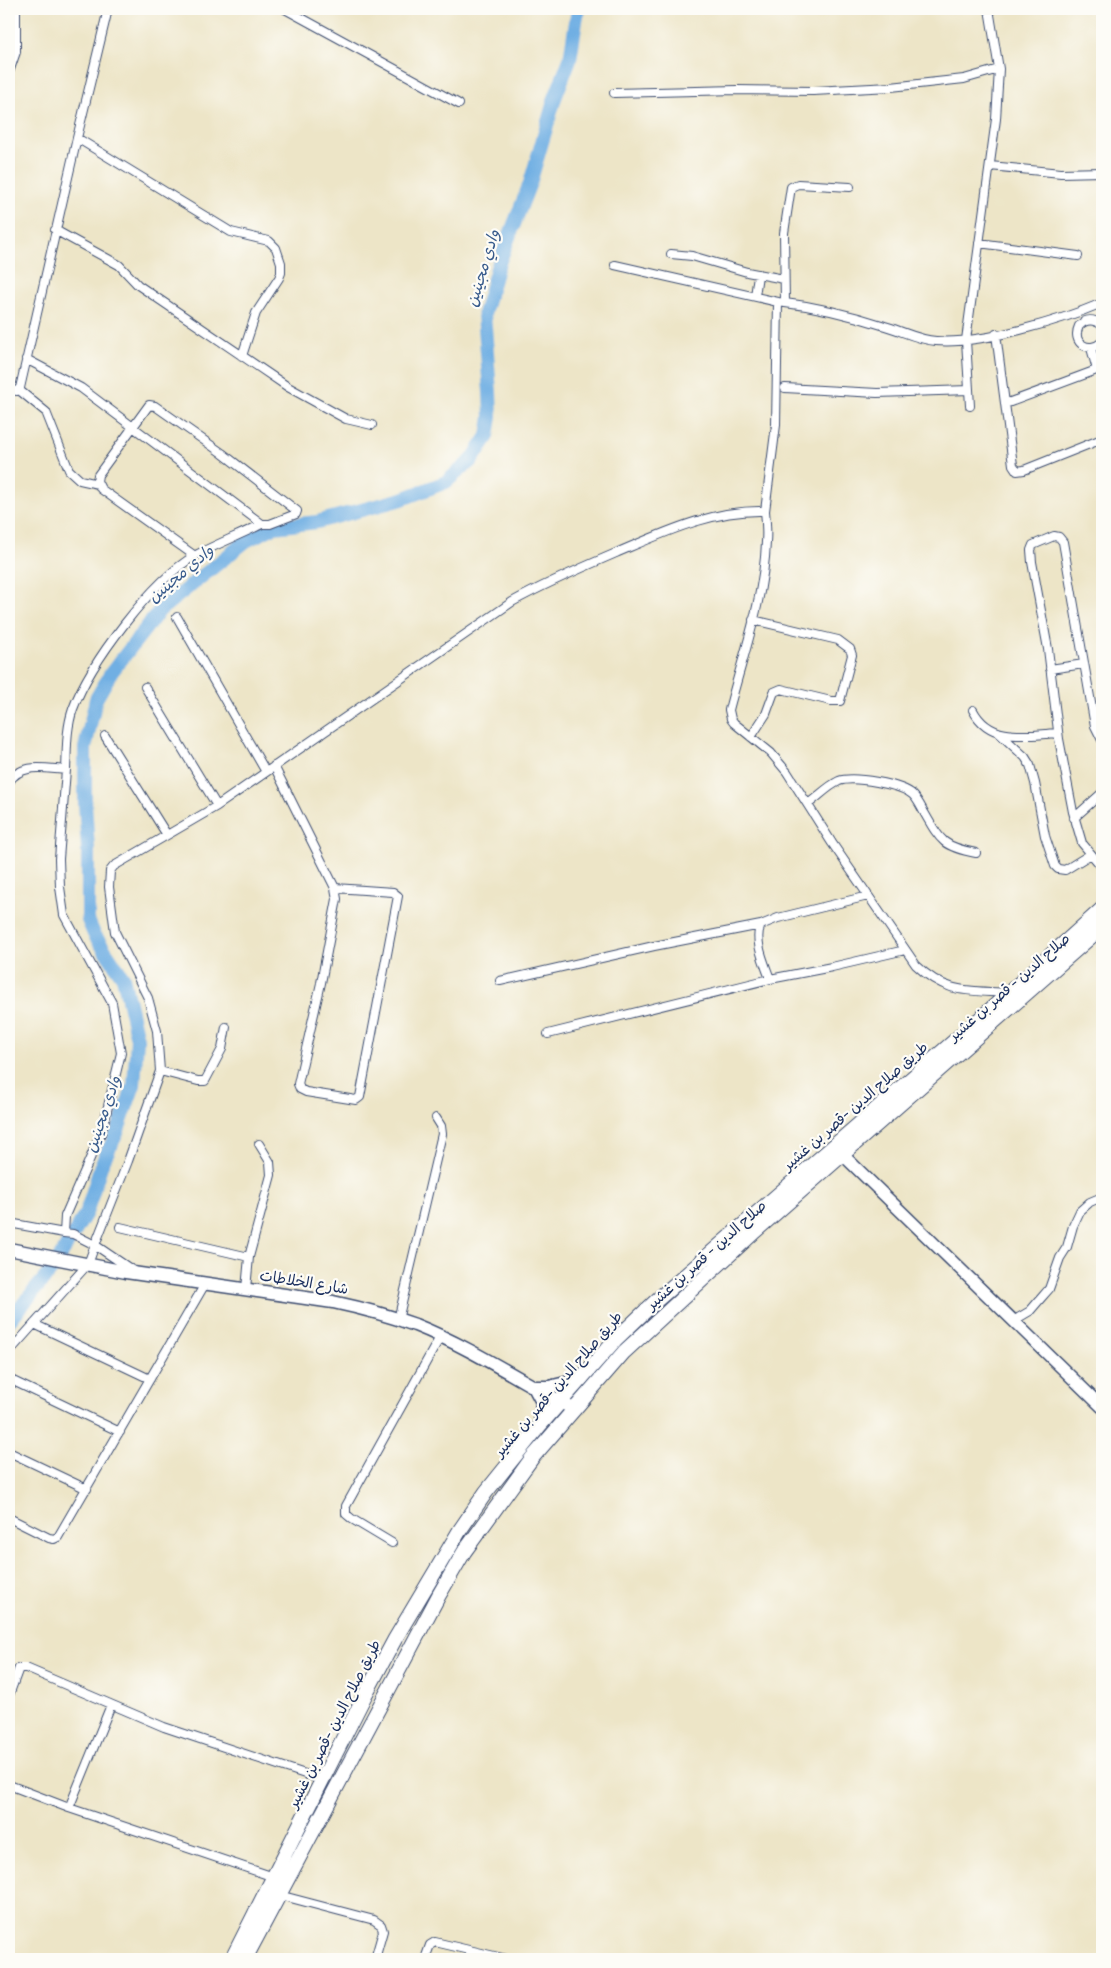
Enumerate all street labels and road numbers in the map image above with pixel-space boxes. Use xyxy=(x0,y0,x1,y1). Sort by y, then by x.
street label: صلاح الدين - قصر بن غشير xyxy=(943,929,1074,1047)
street label: طريق صلاح الدين -قصر بن غشير xyxy=(777,1038,932,1176)
street label: صلاح الدين - قصر بن غشير xyxy=(641,1196,771,1316)
street label: شارع الخلاطات xyxy=(258,1266,350,1299)
street label: طريق صلاح الدين -قصر بن غشير xyxy=(489,1307,627,1463)
street label: طريق صلاح الدين -قصر بن غشير xyxy=(283,1637,385,1814)

